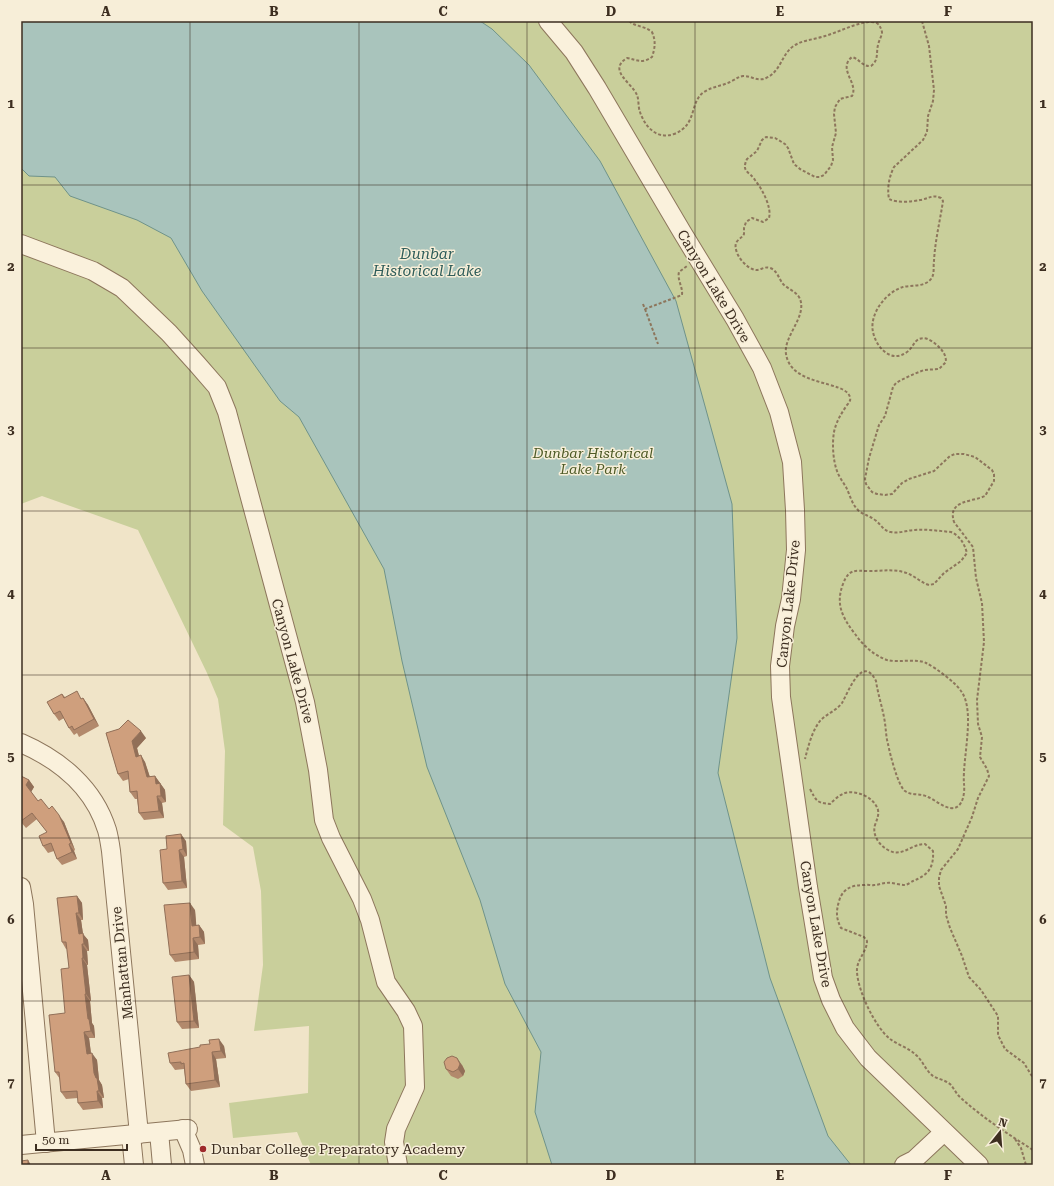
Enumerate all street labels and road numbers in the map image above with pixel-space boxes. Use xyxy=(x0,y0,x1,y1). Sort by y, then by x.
street label: Canyon Lake Drive xyxy=(674,227,754,345)
street label: Canyon Lake Drive xyxy=(773,539,803,669)
street label: Canyon Lake Drive xyxy=(269,597,317,725)
street label: Canyon Lake Drive xyxy=(797,859,835,989)
street label: Manhattan Drive xyxy=(108,906,136,1020)

